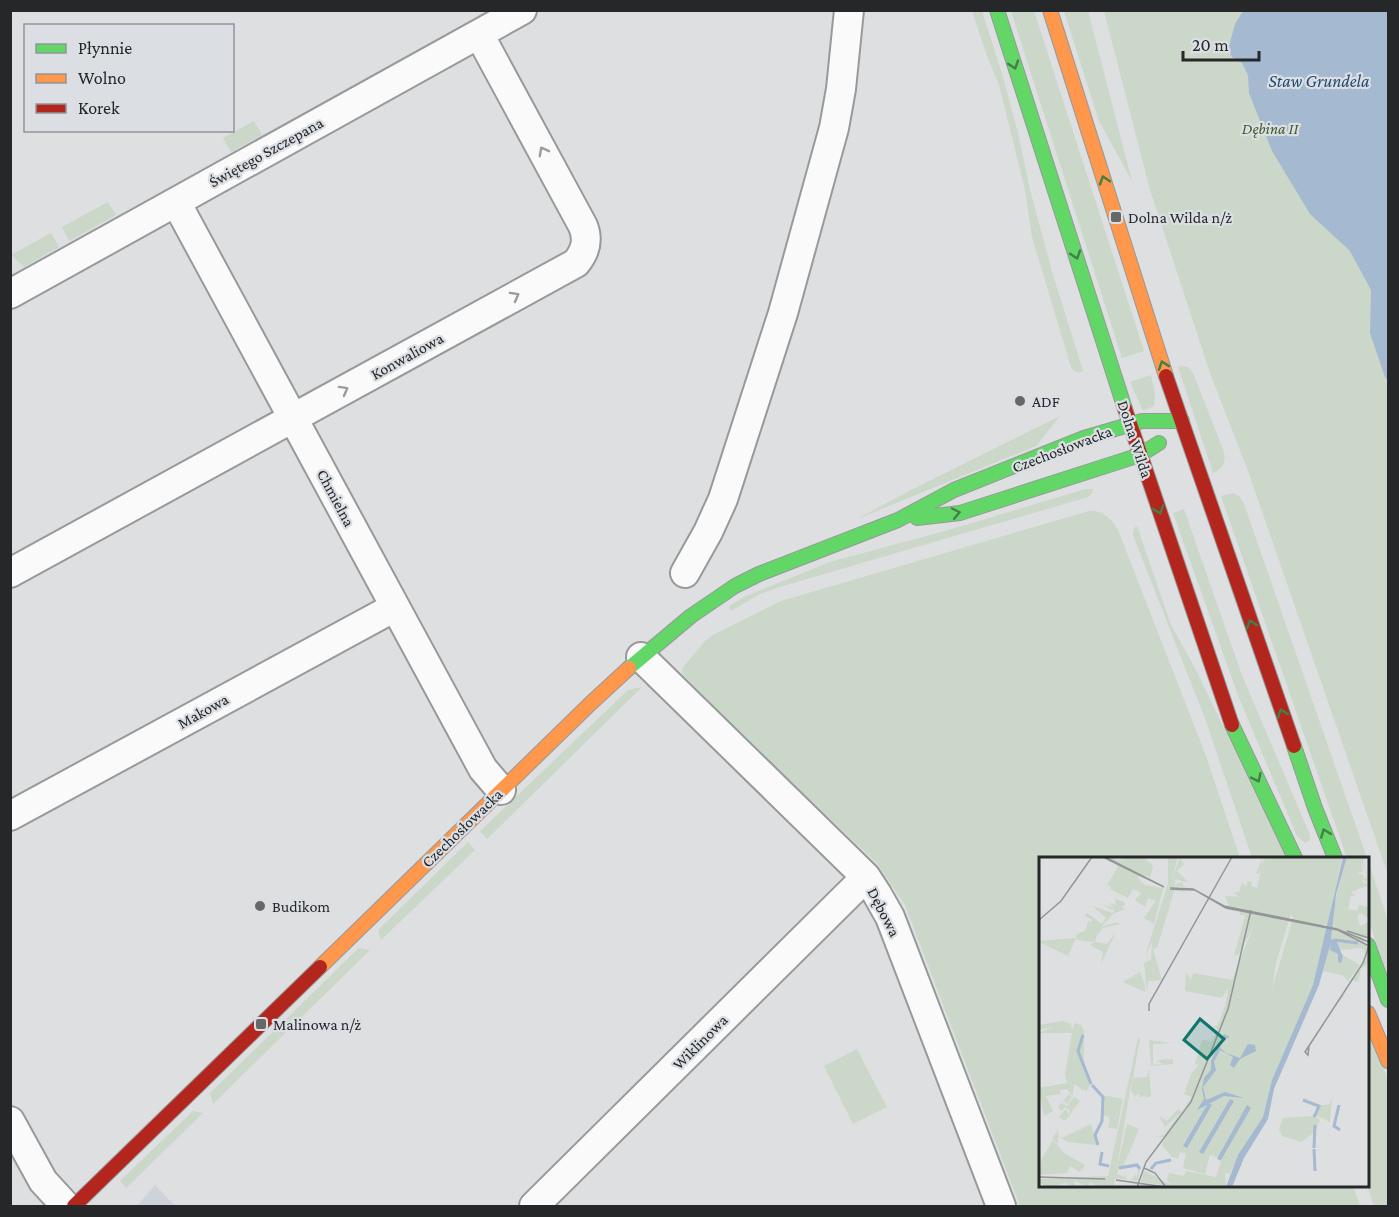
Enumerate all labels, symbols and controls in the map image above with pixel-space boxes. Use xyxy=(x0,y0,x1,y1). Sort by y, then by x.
legend xyxy=(24,24,234,132)
scale bar xyxy=(1183,24,1260,62)
text: 20 m xyxy=(1192,35,1229,55)
text: Płynnie xyxy=(78,38,132,58)
one-way arrow xyxy=(1007,59,1019,70)
text: Wolno xyxy=(78,68,126,88)
water label: Staw Grundela xyxy=(1269,71,1370,91)
text: Korek xyxy=(78,98,120,118)
street label: Świętego Szczepana xyxy=(206,113,327,191)
park label: Dębina II xyxy=(1242,120,1299,138)
one-way arrow xyxy=(539,147,550,157)
one-way arrow xyxy=(1099,175,1111,186)
place label: Dolna Wilda n/ż xyxy=(1128,209,1232,226)
marker: Dolna Wilda n/ż xyxy=(1109,210,1123,224)
one-way arrow xyxy=(1068,249,1081,260)
one-way arrow xyxy=(509,292,519,303)
street label: Konwaliowa xyxy=(368,329,447,383)
one-way arrow xyxy=(1157,360,1170,371)
one-way arrow xyxy=(338,386,348,397)
place label: ADF xyxy=(1032,393,1060,410)
marker: ADF xyxy=(1013,394,1027,408)
street label: Dolna Wilda xyxy=(1114,398,1156,480)
street label: Czechosłowacka xyxy=(1010,422,1115,476)
street label: Chmielna xyxy=(314,467,358,530)
one-way arrow xyxy=(1151,504,1164,515)
one-way arrow xyxy=(951,507,961,520)
one-way arrow xyxy=(1246,619,1259,630)
street label: Makowa xyxy=(175,690,232,732)
one-way arrow xyxy=(1277,708,1290,719)
one-way arrow xyxy=(1249,772,1261,783)
street label: Czechosłowacka xyxy=(418,785,506,871)
one-way arrow xyxy=(1320,828,1332,839)
inset map xyxy=(1039,857,1369,1187)
street label: Dębowa xyxy=(864,885,904,940)
place label: Budikom xyxy=(272,898,330,915)
marker: Budikom xyxy=(253,899,267,913)
street label: Wiklinowa xyxy=(669,1011,731,1073)
place label: Malinowa n/ż xyxy=(273,1016,361,1033)
marker: Malinowa n/ż xyxy=(254,1017,268,1031)

